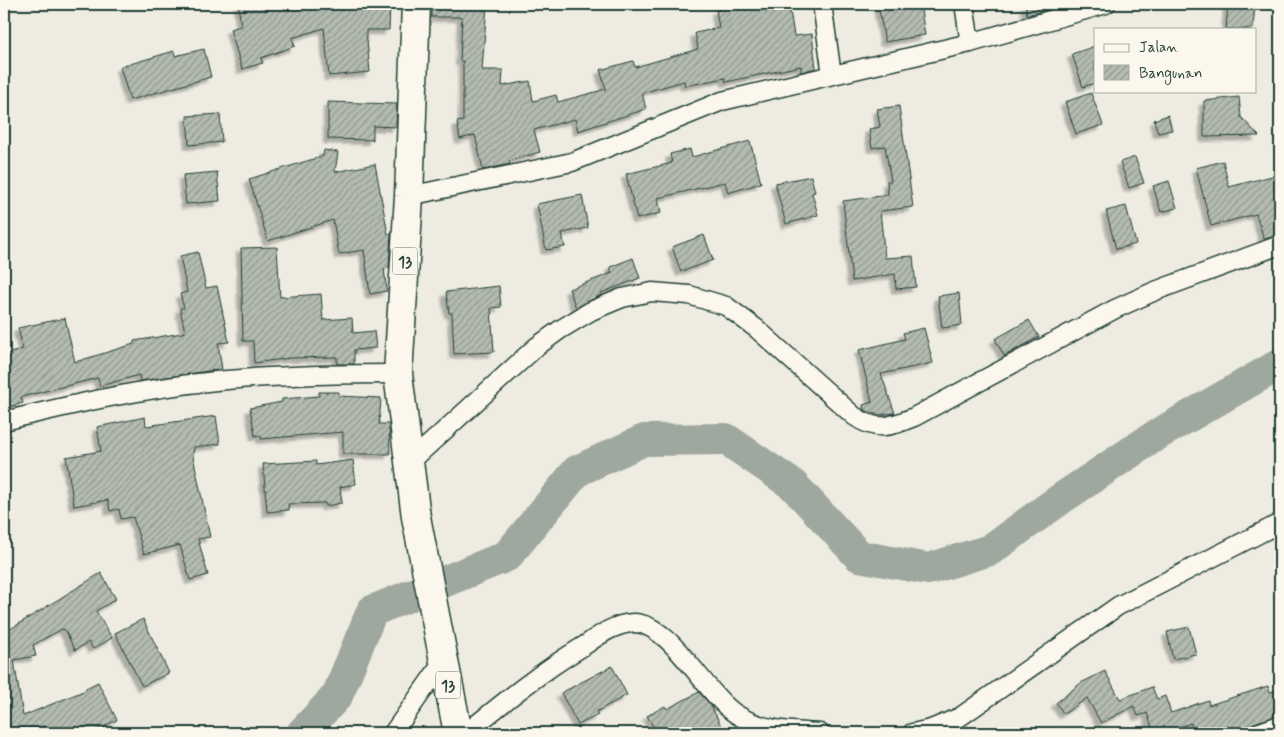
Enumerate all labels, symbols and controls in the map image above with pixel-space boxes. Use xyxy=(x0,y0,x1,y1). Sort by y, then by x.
legend xyxy=(1094,28,1256,92)
text: Jalan xyxy=(1139,38,1178,58)
text: Bangunan xyxy=(1139,64,1202,85)
road number: 13 xyxy=(392,248,418,274)
road number: 13 xyxy=(436,672,460,698)

